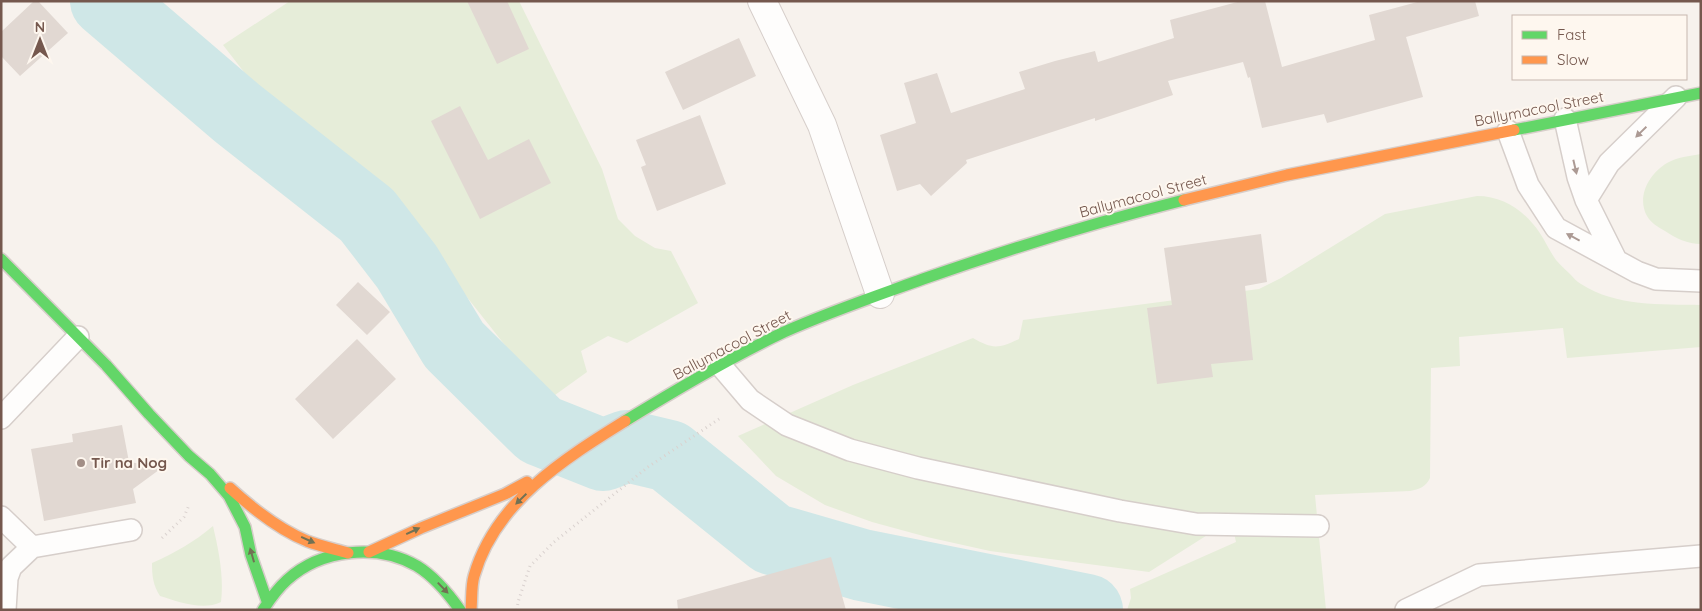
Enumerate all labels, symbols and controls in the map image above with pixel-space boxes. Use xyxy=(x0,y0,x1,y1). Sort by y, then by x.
north arrow xyxy=(15,15,65,65)
legend xyxy=(1512,15,1687,80)
text: N xyxy=(35,18,45,36)
text: Fast xyxy=(1557,25,1586,44)
text: Slow xyxy=(1557,50,1589,69)
street label: Ballymacool Street xyxy=(1473,87,1605,130)
one-way arrow xyxy=(1636,125,1648,137)
one-way arrow xyxy=(1572,159,1580,175)
street label: Ballymacool Street xyxy=(1077,169,1209,222)
one-way arrow xyxy=(1565,233,1580,241)
street label: Ballymacool Street xyxy=(669,305,794,384)
place label: Tir na Nog xyxy=(91,453,167,472)
marker: Tir na Nog xyxy=(75,457,87,469)
one-way arrow xyxy=(515,493,527,505)
one-way arrow xyxy=(406,527,420,535)
one-way arrow xyxy=(301,537,315,545)
one-way arrow xyxy=(247,548,255,563)
one-way arrow xyxy=(437,581,449,593)

